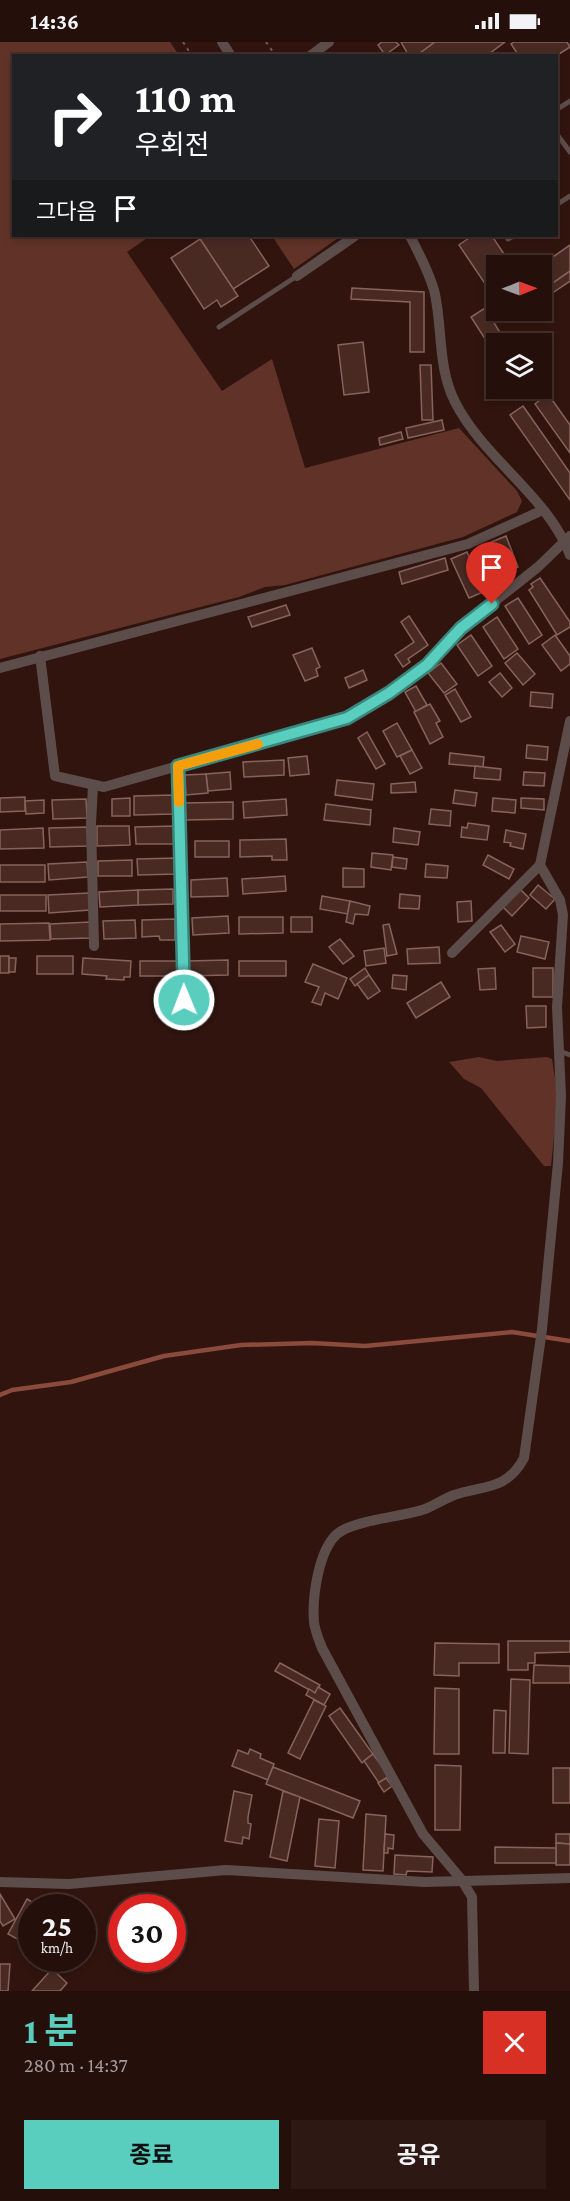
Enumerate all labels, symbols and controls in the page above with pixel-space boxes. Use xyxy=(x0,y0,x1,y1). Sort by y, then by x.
text: 14:36 xyxy=(30,9,79,34)
text: 110 m xyxy=(135,74,236,121)
icon: right xyxy=(36,78,114,156)
text: 우회전 xyxy=(135,130,210,160)
icon: arrive xyxy=(109,192,142,225)
text: 그다음 xyxy=(36,199,97,224)
north arrow xyxy=(486,255,552,321)
map controls xyxy=(486,255,552,399)
button: layers xyxy=(486,333,552,399)
pin xyxy=(466,542,517,604)
icon: arrive xyxy=(475,551,508,584)
position arrow xyxy=(152,968,216,1032)
speed limit sign: 30 xyxy=(108,1894,186,1972)
text: 25 xyxy=(42,1909,72,1942)
text: km/h xyxy=(41,1940,73,1956)
text: 1 분 xyxy=(24,2011,78,2051)
button: close xyxy=(483,2011,546,2074)
text: 280 m · 14:37 xyxy=(24,2054,128,2076)
button: 종료 xyxy=(24,2120,279,2189)
button: 공유 xyxy=(291,2120,546,2189)

